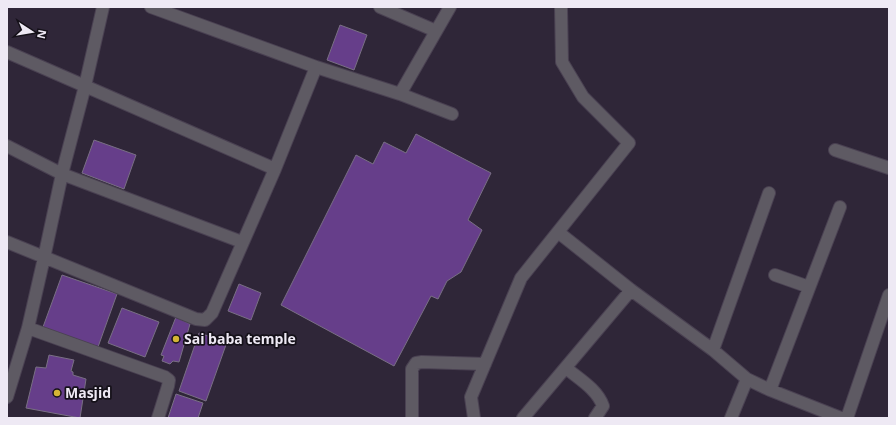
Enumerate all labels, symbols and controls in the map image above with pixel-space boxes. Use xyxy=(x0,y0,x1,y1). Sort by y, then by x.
north arrow xyxy=(12,12,52,52)
text: N xyxy=(34,28,51,40)
place label: Sai baba temple xyxy=(184,329,296,348)
marker: Sai baba temple xyxy=(171,334,181,344)
place label: Masjid xyxy=(65,383,111,402)
marker: Masjid xyxy=(52,388,62,398)

